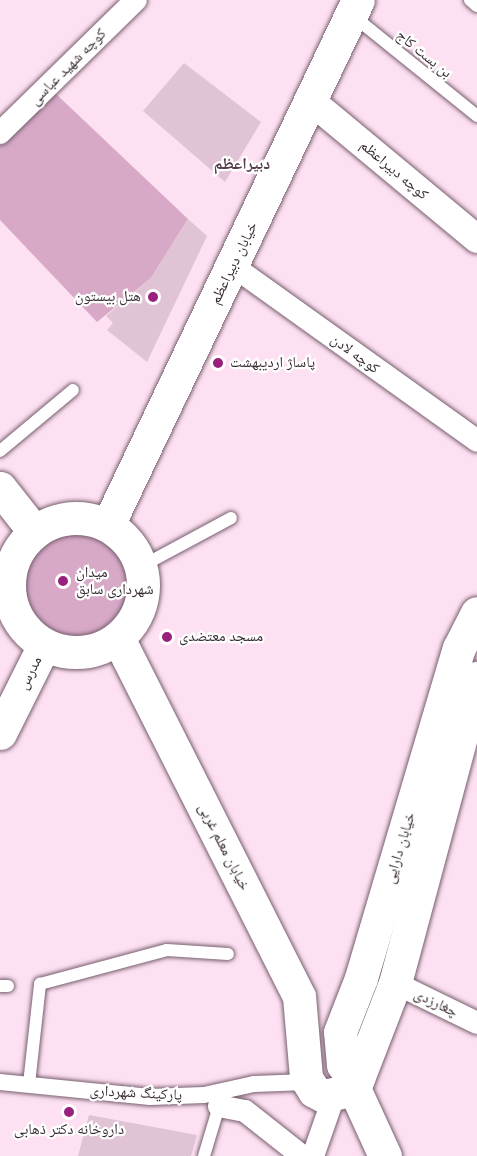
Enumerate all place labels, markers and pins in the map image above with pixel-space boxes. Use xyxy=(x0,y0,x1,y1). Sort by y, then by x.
place label: هتل بیستون xyxy=(75,288,141,306)
marker: هتل بیستون xyxy=(146,290,160,304)
place label: پاساژ اردیبهشت xyxy=(230,354,315,372)
marker: پاساژ اردیبهشت xyxy=(211,356,225,370)
place label: میدان شهرداری سابق xyxy=(76,563,154,598)
marker: میدان شهرداری سابق xyxy=(54,572,72,590)
place label: مسجد معتضدی xyxy=(179,628,263,646)
marker: مسجد معتضدی xyxy=(160,630,174,644)
marker: داروخانه دکتر ذهابی xyxy=(62,1105,76,1119)
place label: داروخانه دکتر ذهابی xyxy=(14,1121,124,1139)

